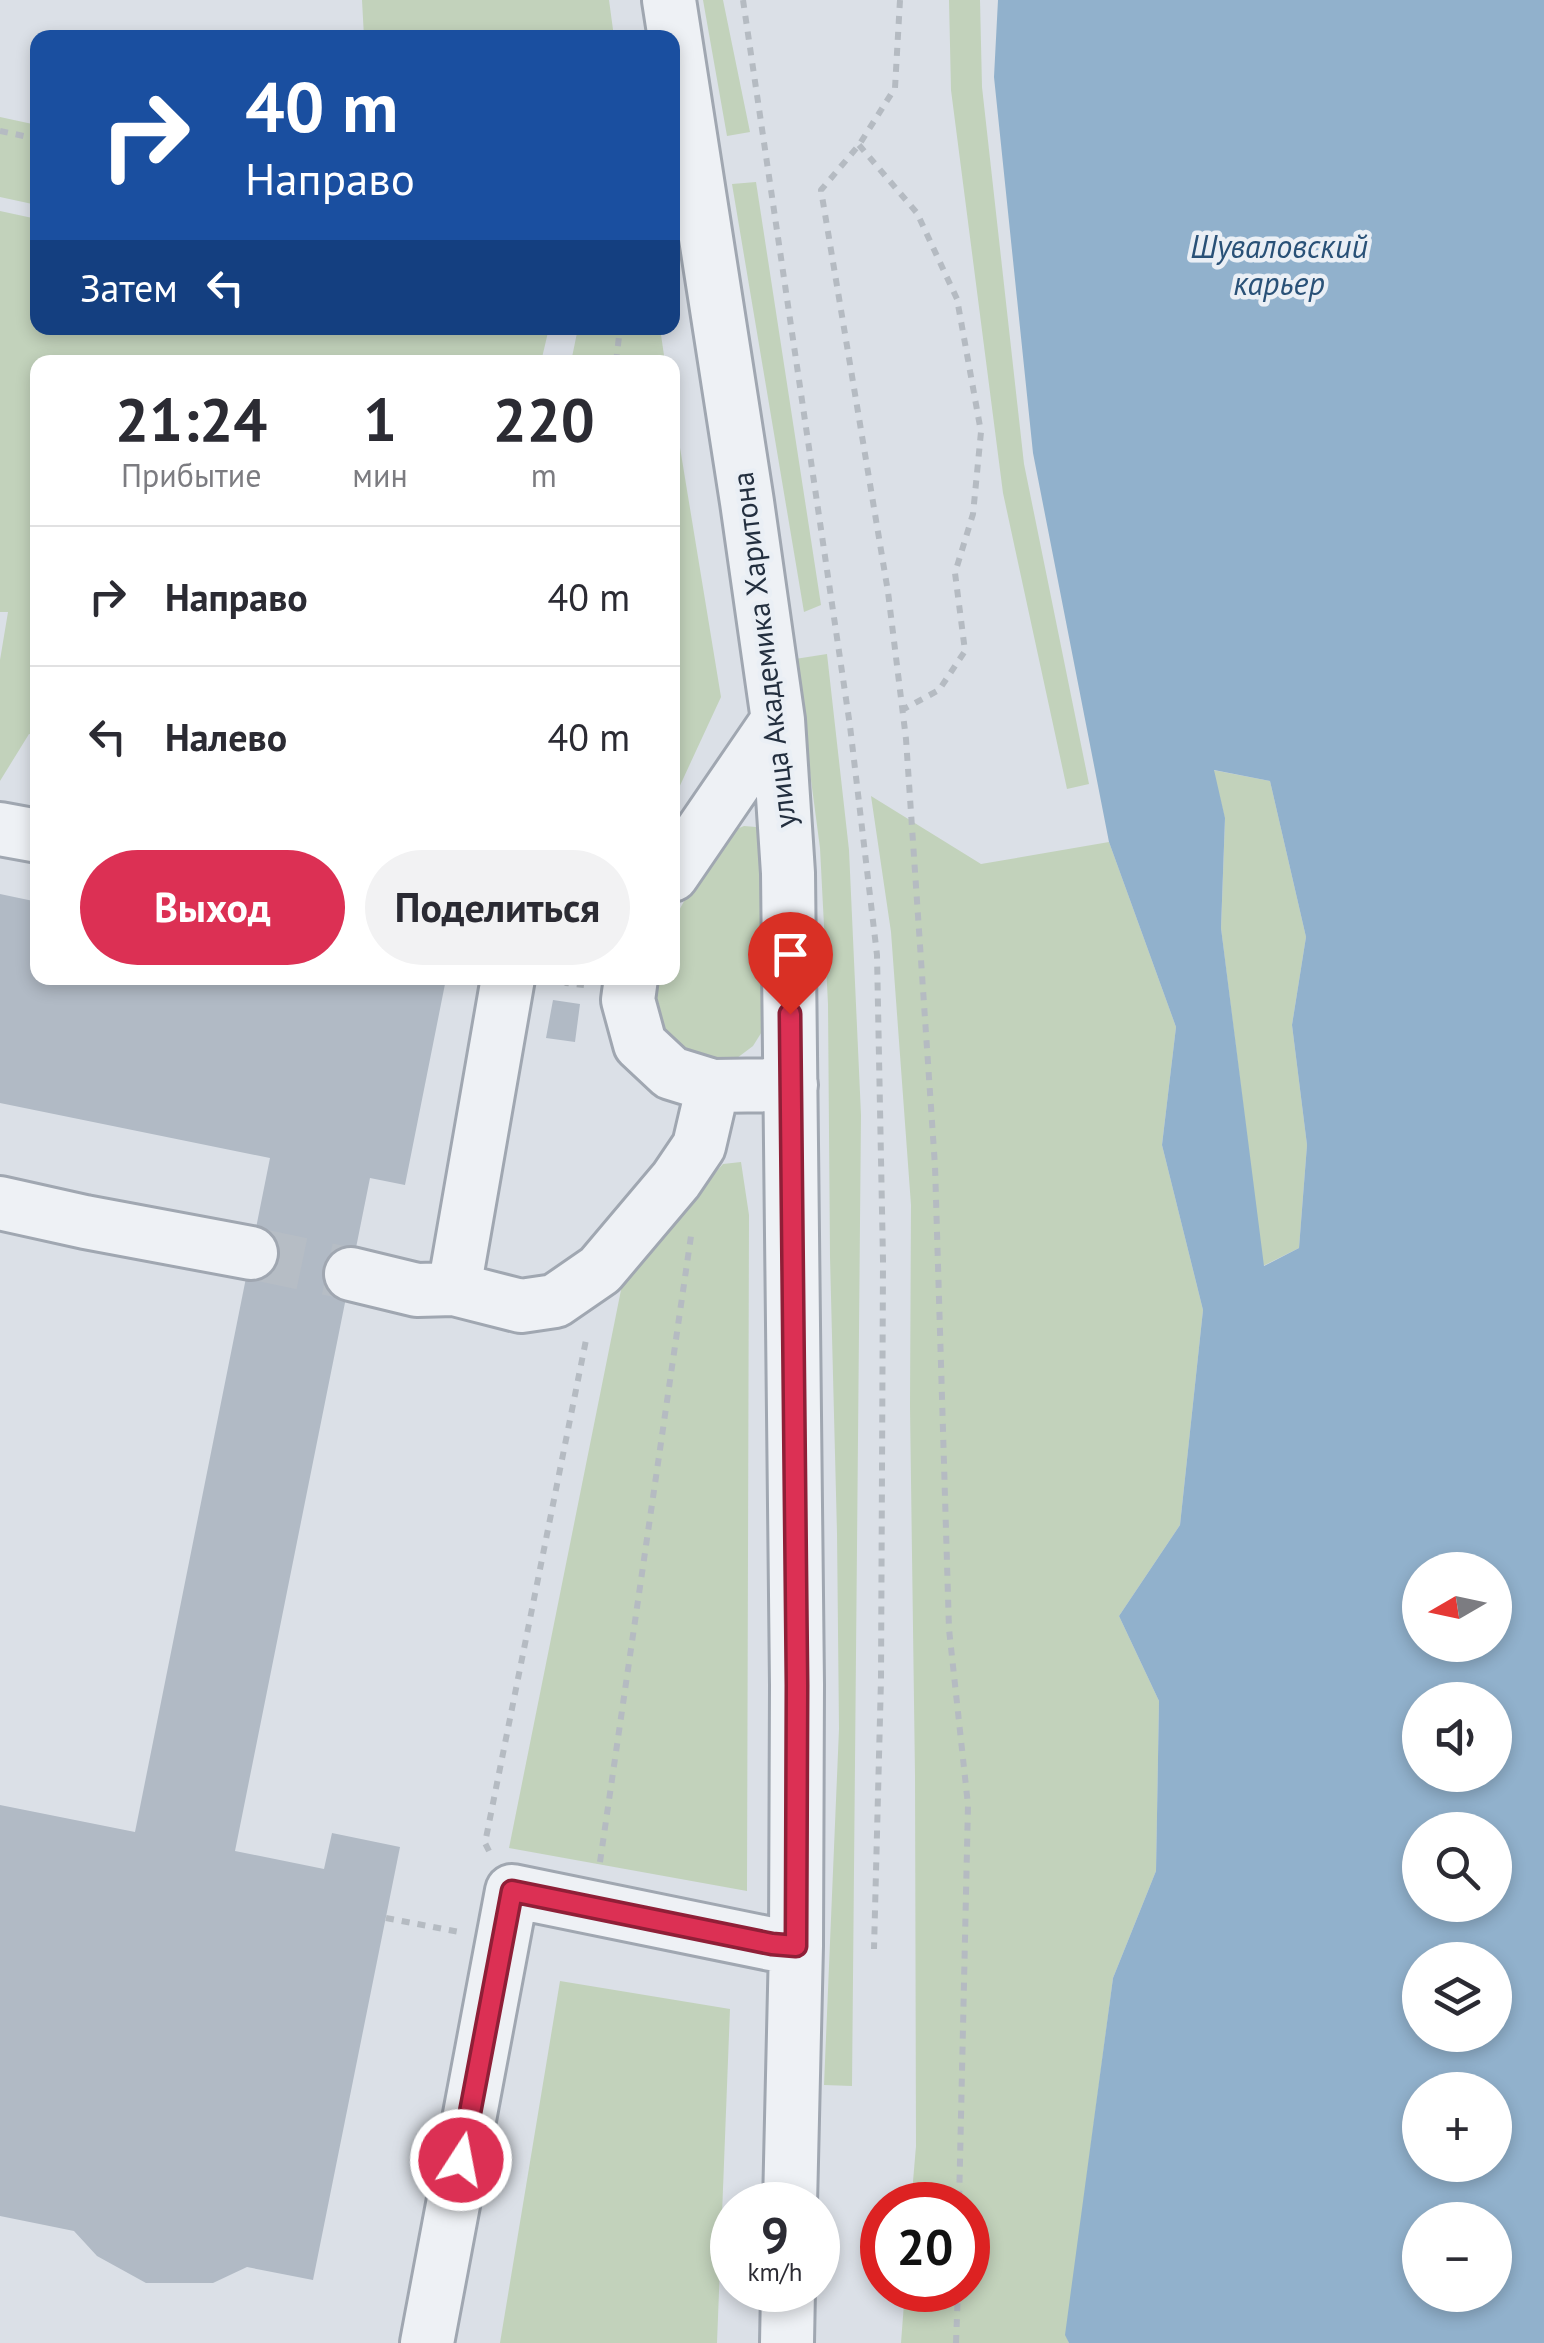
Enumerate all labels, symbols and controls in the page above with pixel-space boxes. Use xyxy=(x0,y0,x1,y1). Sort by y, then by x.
text: 40 m xyxy=(245,61,398,151)
icon: right xyxy=(80,70,210,200)
text: Направо xyxy=(245,149,415,207)
water label: Шуваловский карьер xyxy=(1190,225,1368,304)
icon: left xyxy=(198,260,253,315)
text: Затем xyxy=(80,263,178,312)
text: 21:24 xyxy=(115,380,267,458)
text: 1 xyxy=(363,380,397,458)
text: 220 xyxy=(493,380,595,458)
text: Прибытие xyxy=(121,454,261,496)
text: мин xyxy=(352,454,408,496)
text: m xyxy=(531,454,557,496)
street label: улица Академика Харитона xyxy=(722,470,804,830)
icon: right xyxy=(80,569,135,624)
text: Направо xyxy=(165,572,308,621)
text: 40 m xyxy=(548,572,630,621)
icon: left xyxy=(80,709,135,764)
text: Налево xyxy=(165,712,287,761)
text: 40 m xyxy=(548,712,630,761)
button: Выход xyxy=(80,850,345,965)
button: Поделиться xyxy=(365,850,630,965)
pin xyxy=(748,912,833,1015)
icon: arrive xyxy=(763,927,818,982)
north arrow xyxy=(1402,1552,1512,1662)
map controls xyxy=(1402,1552,1512,2312)
button: sound xyxy=(1402,1682,1512,1792)
button: search xyxy=(1402,1812,1512,1922)
button: layers xyxy=(1402,1942,1512,2052)
button: + xyxy=(1402,2072,1512,2182)
position arrow xyxy=(409,2108,513,2212)
speed limit sign: 20 xyxy=(860,2182,990,2312)
text: 9 xyxy=(761,2202,789,2267)
button: − xyxy=(1402,2202,1512,2312)
text: km/h xyxy=(748,2256,802,2288)

